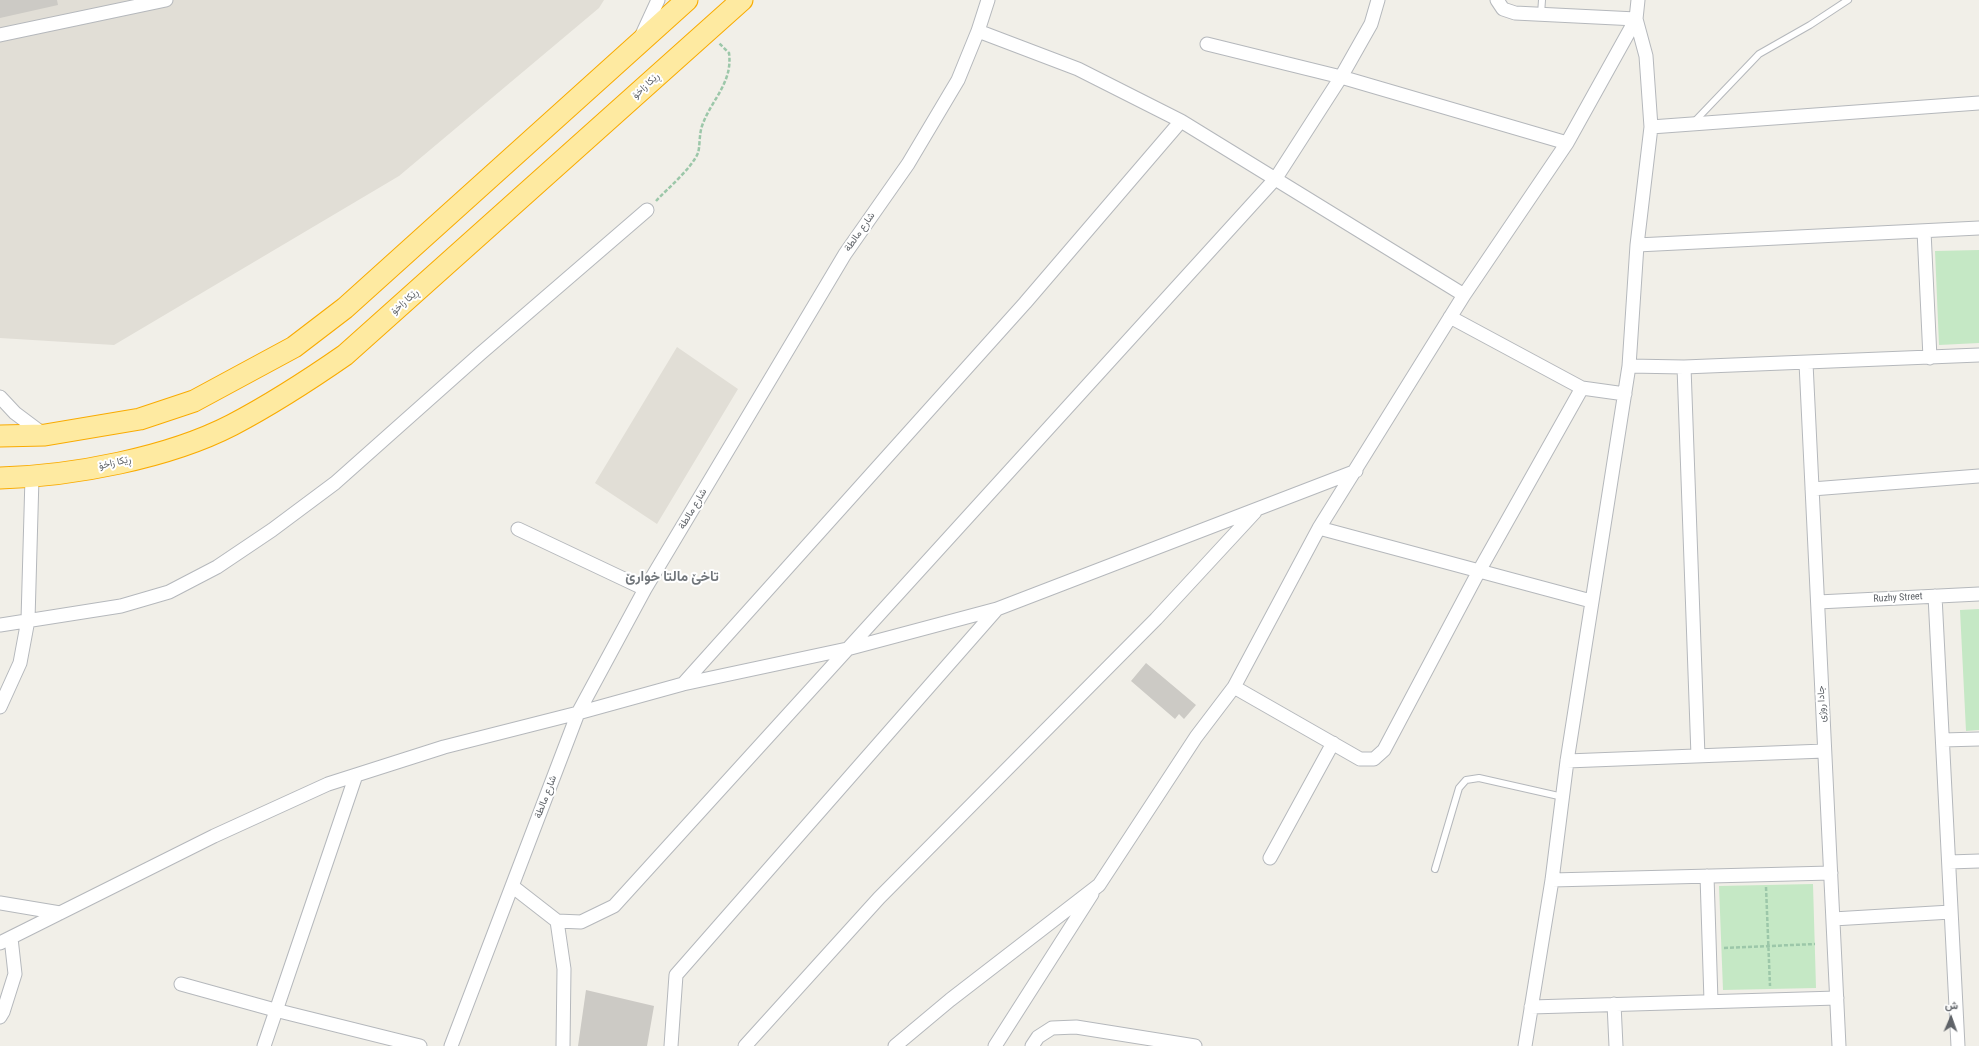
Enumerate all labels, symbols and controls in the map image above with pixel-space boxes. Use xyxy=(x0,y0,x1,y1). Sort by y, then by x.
street label: ڕێکا زاخۆ xyxy=(630,70,662,102)
street label: شارع مالطة xyxy=(842,210,878,254)
street label: ڕێکا زاخۆ xyxy=(389,287,421,317)
street label: ڕێکا زاخۆ xyxy=(98,453,132,473)
street label: شارع مالطة xyxy=(676,487,710,531)
district label: تاخێ مالتا خوارێ xyxy=(625,569,719,585)
street label: Ruzhy Street xyxy=(1873,591,1923,605)
street label: جادا روژی xyxy=(1815,685,1829,723)
street label: شارع مالطة xyxy=(532,774,560,820)
north arrow xyxy=(1931,998,1971,1038)
text: ش xyxy=(1945,999,1958,1012)

